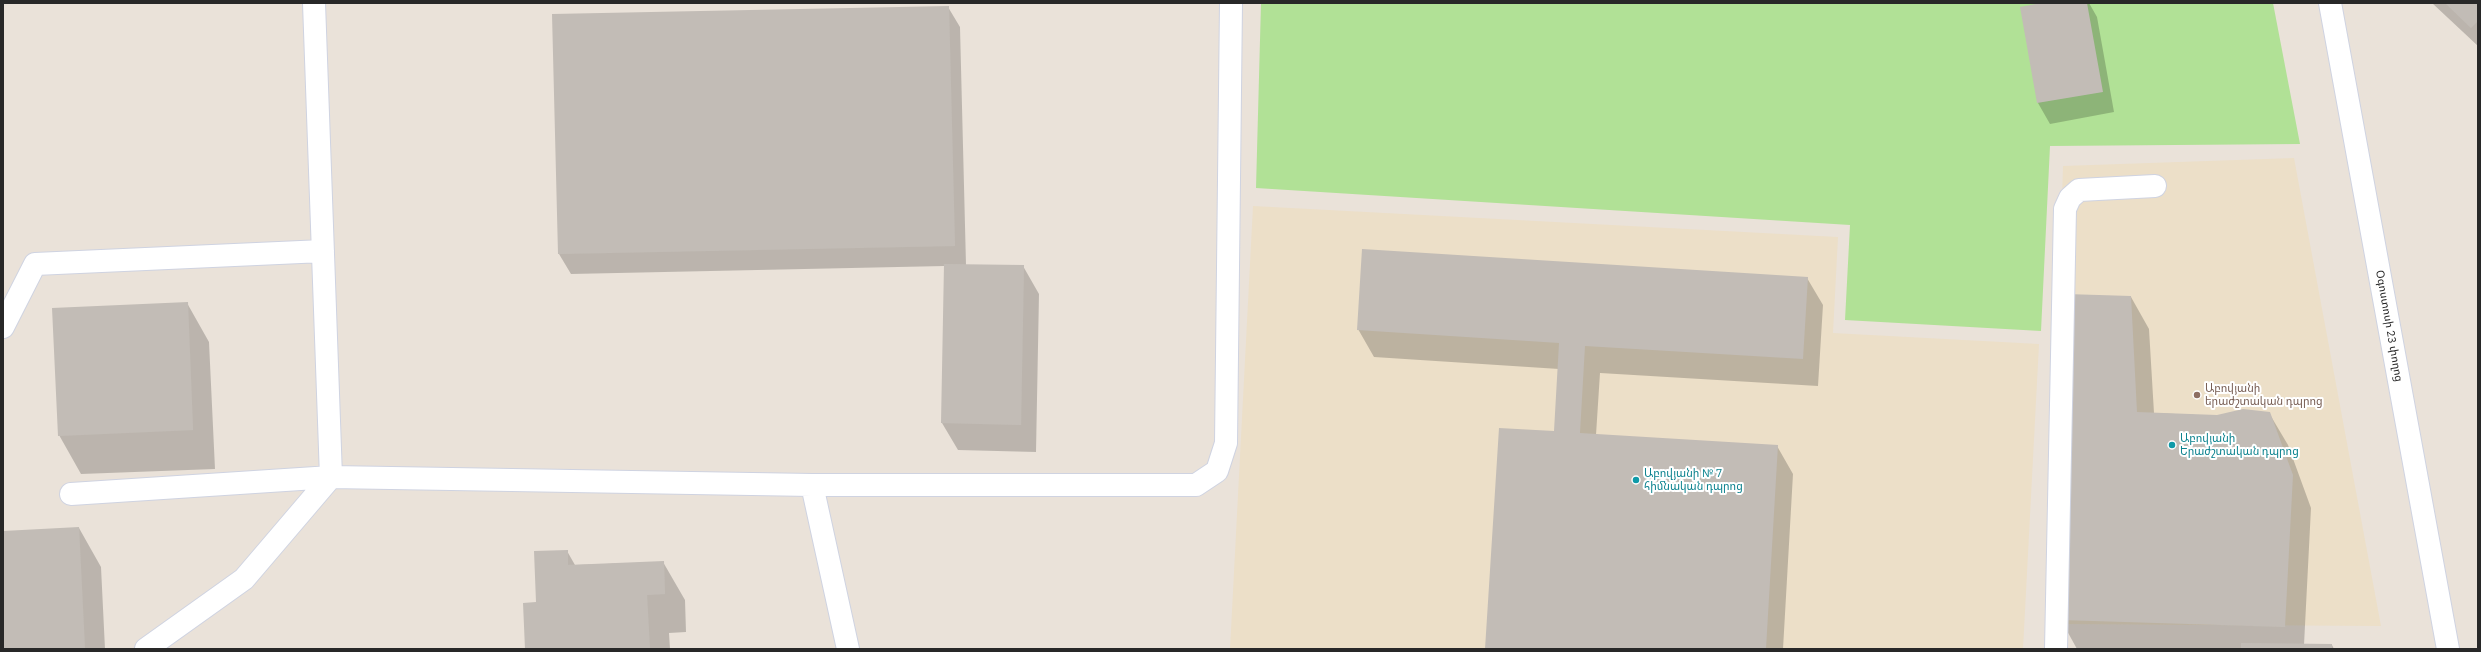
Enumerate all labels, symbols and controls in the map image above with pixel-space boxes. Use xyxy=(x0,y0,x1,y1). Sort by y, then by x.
street label: Օգոստոսի 23 փողոց xyxy=(2373,269,2405,383)
place label: Աբովյանի երաժշտական դպրոց xyxy=(2205,382,2323,408)
marker: Աբովյանի երաժշտական դպրոց xyxy=(2192,390,2202,400)
place label: Աբովյանի Երաժշտական դպրոց xyxy=(2180,432,2299,458)
marker: Աբովյանի Երաժշտական դպրոց xyxy=(2167,440,2177,450)
place label: Աբովյանի № 7 հիմնական դպրոց xyxy=(1644,467,1743,493)
marker: Աբովյանի № 7 հիմնական դպրոց xyxy=(1631,475,1641,485)

